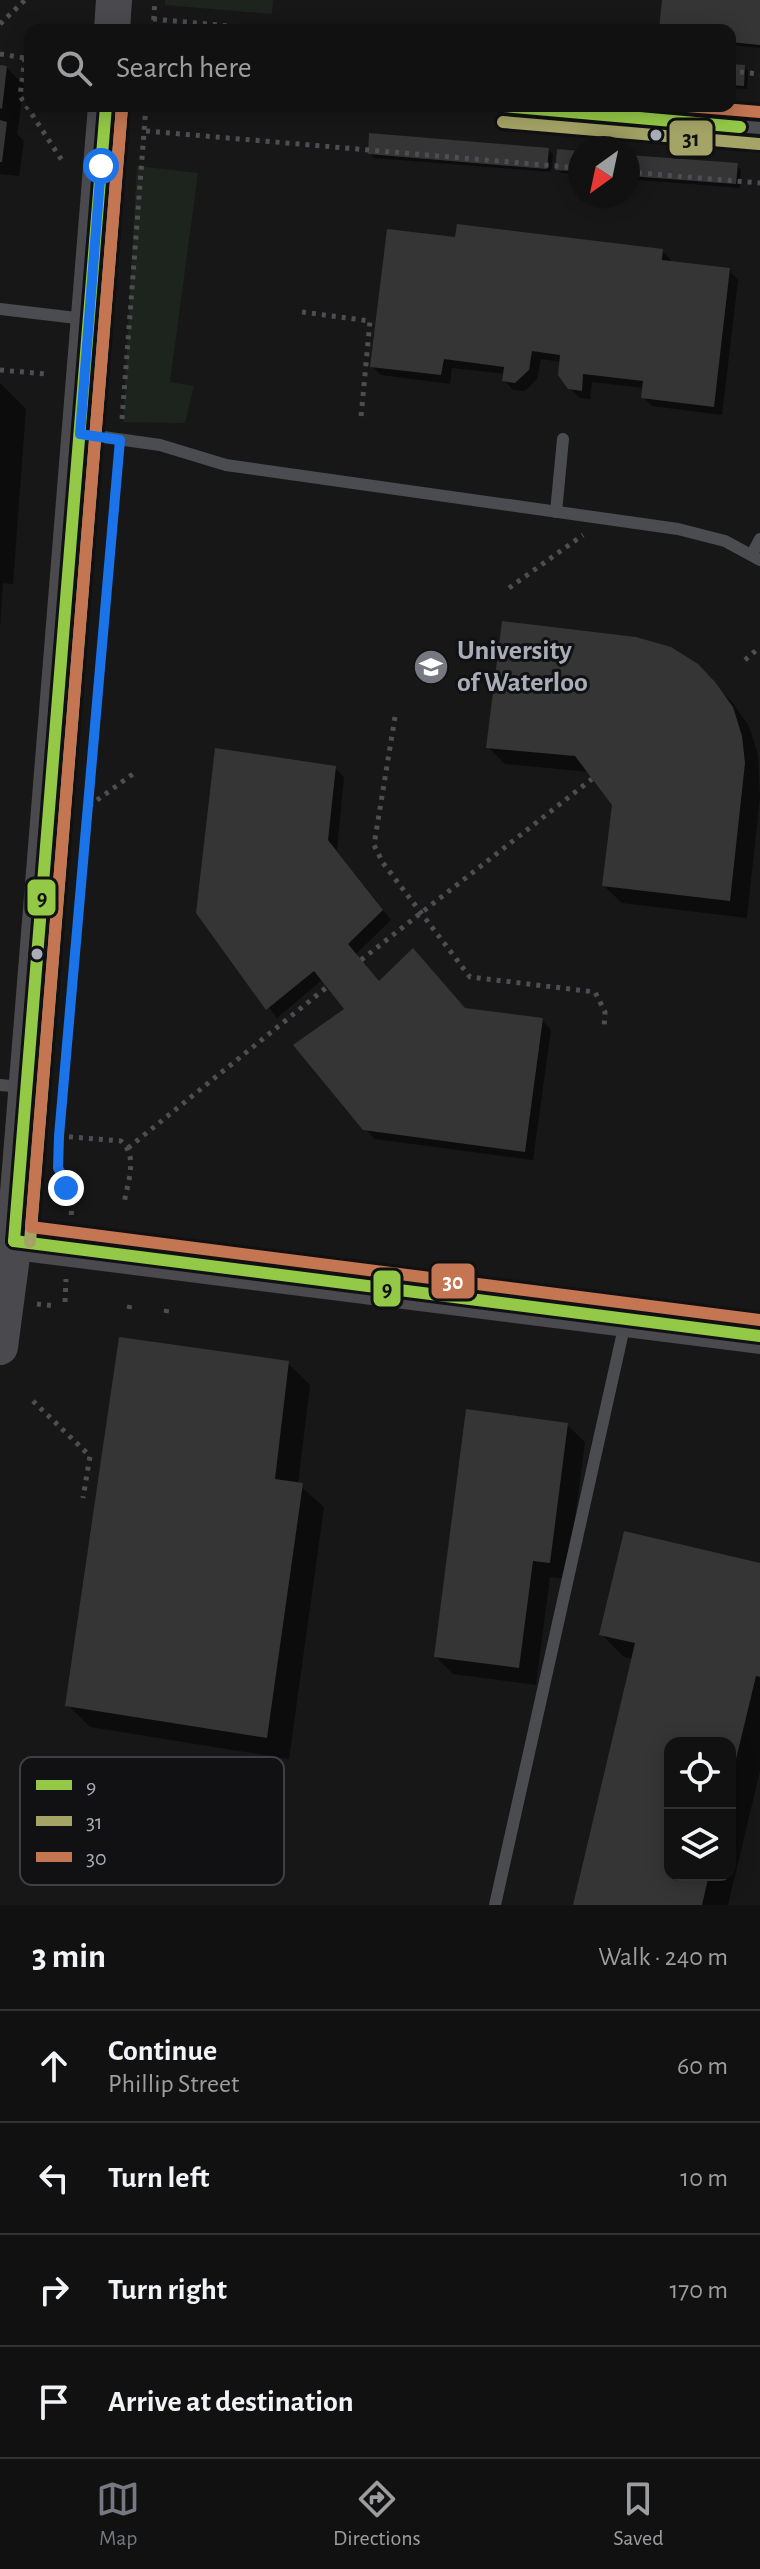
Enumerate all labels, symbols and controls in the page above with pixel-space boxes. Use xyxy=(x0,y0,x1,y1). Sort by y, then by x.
search box xyxy=(24,24,736,112)
icon: search xyxy=(52,46,96,90)
text: Search here xyxy=(116,53,252,83)
line badge: 31 xyxy=(668,119,714,157)
unlabelled marker xyxy=(648,127,664,143)
text: 31 xyxy=(682,128,700,150)
north arrow xyxy=(568,136,640,208)
route start xyxy=(83,148,119,184)
place label: University of Waterloo xyxy=(457,637,588,697)
school or university icon: University of Waterloo xyxy=(412,648,450,686)
line badge: 9 xyxy=(26,878,57,917)
text: 9 xyxy=(37,887,47,909)
unlabelled marker xyxy=(29,946,45,962)
route end xyxy=(48,1170,84,1206)
line badge: 30 xyxy=(430,1262,476,1300)
line badge: 9 xyxy=(372,1269,402,1308)
text: 30 xyxy=(443,1271,463,1293)
text: 9 xyxy=(382,1278,392,1300)
map controls xyxy=(664,1737,736,1881)
button: locate xyxy=(664,1737,736,1809)
legend xyxy=(20,1757,284,1885)
text: 9 xyxy=(86,1775,96,1797)
button: layers xyxy=(664,1809,736,1881)
text: 31 xyxy=(86,1811,103,1833)
text: 30 xyxy=(86,1847,107,1869)
text: 3 min xyxy=(32,1940,106,1974)
text: Walk · 240 m xyxy=(598,1944,728,1970)
text: Continue xyxy=(108,2036,217,2066)
icon: ahead xyxy=(32,2044,76,2088)
text: 60 m xyxy=(677,2053,728,2079)
text: Phillip Street xyxy=(108,2071,239,2097)
icon: left xyxy=(32,2156,76,2200)
text: Turn left xyxy=(108,2163,209,2193)
text: 10 m xyxy=(680,2165,728,2191)
icon: right xyxy=(32,2268,76,2312)
text: Turn right xyxy=(108,2275,227,2305)
text: 170 m xyxy=(669,2277,728,2303)
icon: arrive xyxy=(32,2380,76,2424)
text: Arrive at destination xyxy=(108,2387,354,2417)
tab: Map xyxy=(96,2477,140,2551)
tab: Directions xyxy=(333,2477,421,2551)
tab: Saved xyxy=(613,2477,664,2551)

